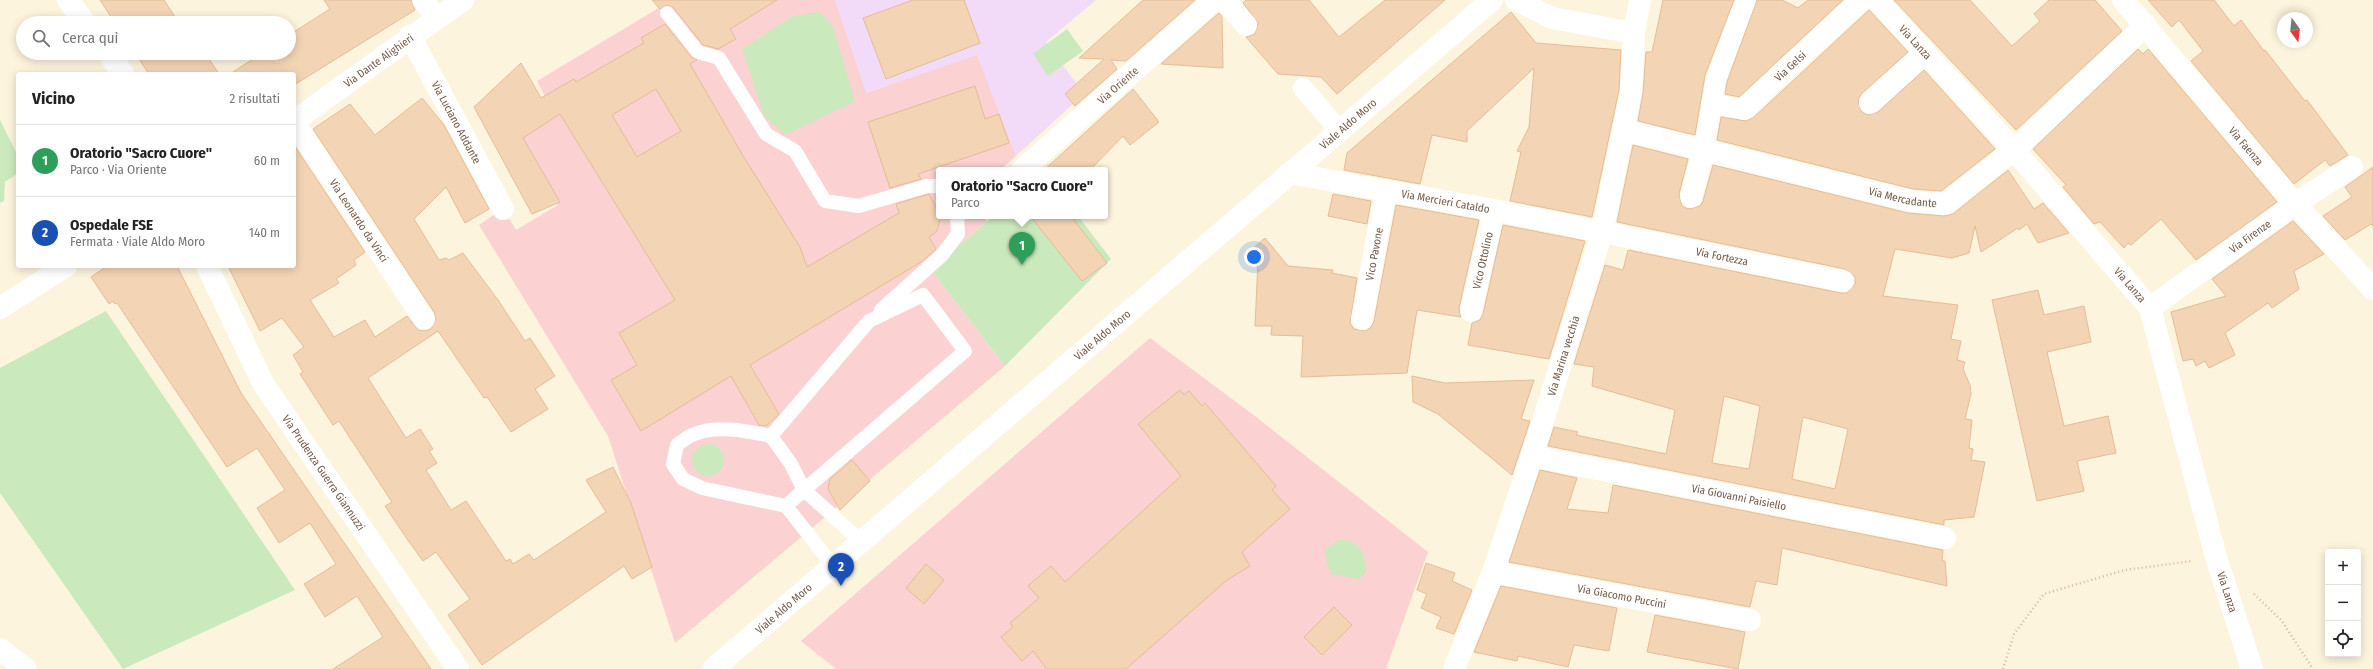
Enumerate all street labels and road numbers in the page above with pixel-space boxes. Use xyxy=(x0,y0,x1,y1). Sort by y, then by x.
street label: Via Lanza xyxy=(1896,23,1934,62)
street label: Via Dante Alighieri xyxy=(341,31,416,90)
street label: Via Gelsi xyxy=(1772,48,1809,84)
street label: Via Oriente xyxy=(1095,64,1141,107)
street label: Via Luciano Addante xyxy=(429,79,483,166)
street label: Viale Aldo Moro xyxy=(1317,96,1379,152)
street label: Via Faenza xyxy=(2226,124,2266,168)
street label: Via Leonardo da Vinci xyxy=(326,177,391,265)
street label: Via Mercadante xyxy=(1867,185,1937,210)
street label: Via Mercieri Cataldo xyxy=(1400,187,1491,216)
street label: Via Firenze xyxy=(2227,217,2274,256)
street label: Vico Pavone xyxy=(1363,227,1386,282)
street label: Vico Ottolino xyxy=(1470,230,1496,290)
street label: Via Fortezza xyxy=(1695,245,1749,269)
street label: Via Lanza xyxy=(2111,265,2148,305)
street label: Viale Aldo Moro xyxy=(1072,307,1134,363)
street label: Via Marina vecchia xyxy=(1545,314,1582,398)
street label: Via Prudenza Guerra Giannuzzi xyxy=(279,413,368,533)
street label: Via Giovanni Paisiello xyxy=(1690,482,1788,513)
street label: Via Lanza xyxy=(2214,570,2239,614)
street label: Viale Aldo Moro xyxy=(753,581,815,637)
street label: Via Giacomo Puccini xyxy=(1576,582,1667,611)

